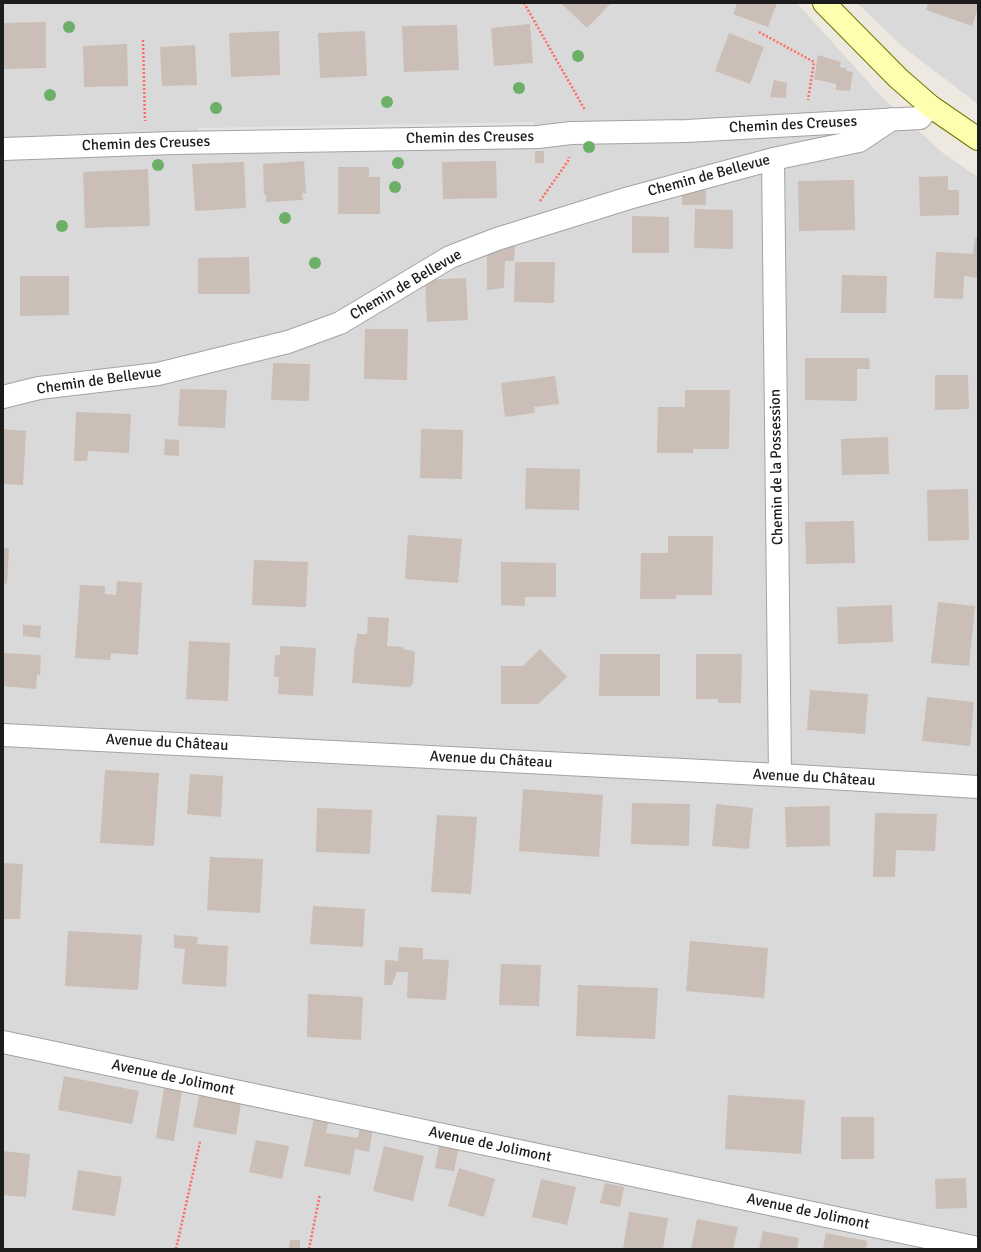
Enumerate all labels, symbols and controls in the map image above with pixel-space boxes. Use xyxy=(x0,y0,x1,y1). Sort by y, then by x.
street label: Chemin des Creuses xyxy=(729,113,857,137)
street label: Chemin des Creuses xyxy=(406,128,534,148)
street label: Chemin des Creuses xyxy=(82,133,210,155)
street label: Chemin de Bellevue xyxy=(646,151,772,201)
street label: Chemin de Bellevue xyxy=(347,246,465,324)
street label: Chemin de Bellevue xyxy=(35,363,163,399)
street label: Chemin de la Possession xyxy=(767,389,787,545)
street label: Avenue du Château xyxy=(105,731,229,755)
street label: Avenue du Château xyxy=(429,748,553,772)
street label: Avenue du Château xyxy=(752,766,876,790)
street label: Avenue de Jolimont xyxy=(110,1056,236,1100)
street label: Avenue de Jolimont xyxy=(427,1123,553,1167)
street label: Avenue de Jolimont xyxy=(745,1190,871,1234)

